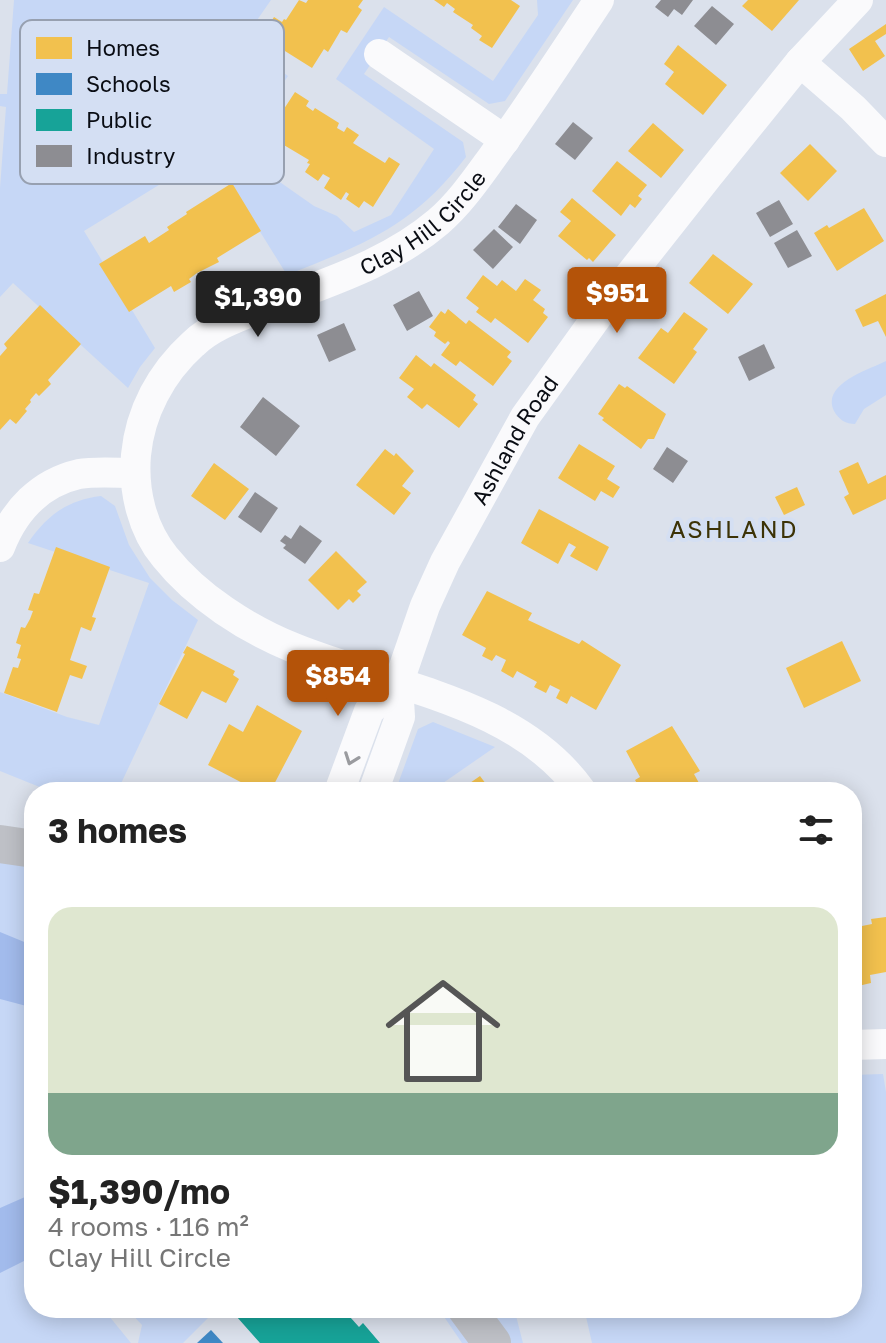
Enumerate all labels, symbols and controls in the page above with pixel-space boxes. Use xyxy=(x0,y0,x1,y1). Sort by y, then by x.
legend xyxy=(20,20,284,184)
text: Homes xyxy=(86,34,160,61)
text: Schools xyxy=(86,70,171,97)
text: Public xyxy=(86,106,152,133)
text: Industry xyxy=(86,142,175,169)
street label: Clay Hill Circle xyxy=(355,165,491,281)
pin: $951 xyxy=(570,267,664,335)
pin: $1,390 xyxy=(193,271,323,339)
text: $951 xyxy=(585,277,649,308)
text: $1,390 xyxy=(214,281,302,312)
street label: Ashland Road xyxy=(465,370,563,509)
district label: ASHLAND xyxy=(670,514,798,543)
pin: $854 xyxy=(291,650,385,718)
text: $854 xyxy=(305,660,371,691)
one-way arrow xyxy=(345,751,361,765)
icon: filters xyxy=(794,808,838,852)
text: 3 homes xyxy=(48,810,187,850)
icon: home xyxy=(371,959,515,1103)
text: $1,390/mo xyxy=(48,1171,230,1211)
text: 4 rooms · 116 m² xyxy=(48,1211,249,1242)
text: Clay Hill Circle xyxy=(48,1242,231,1273)

